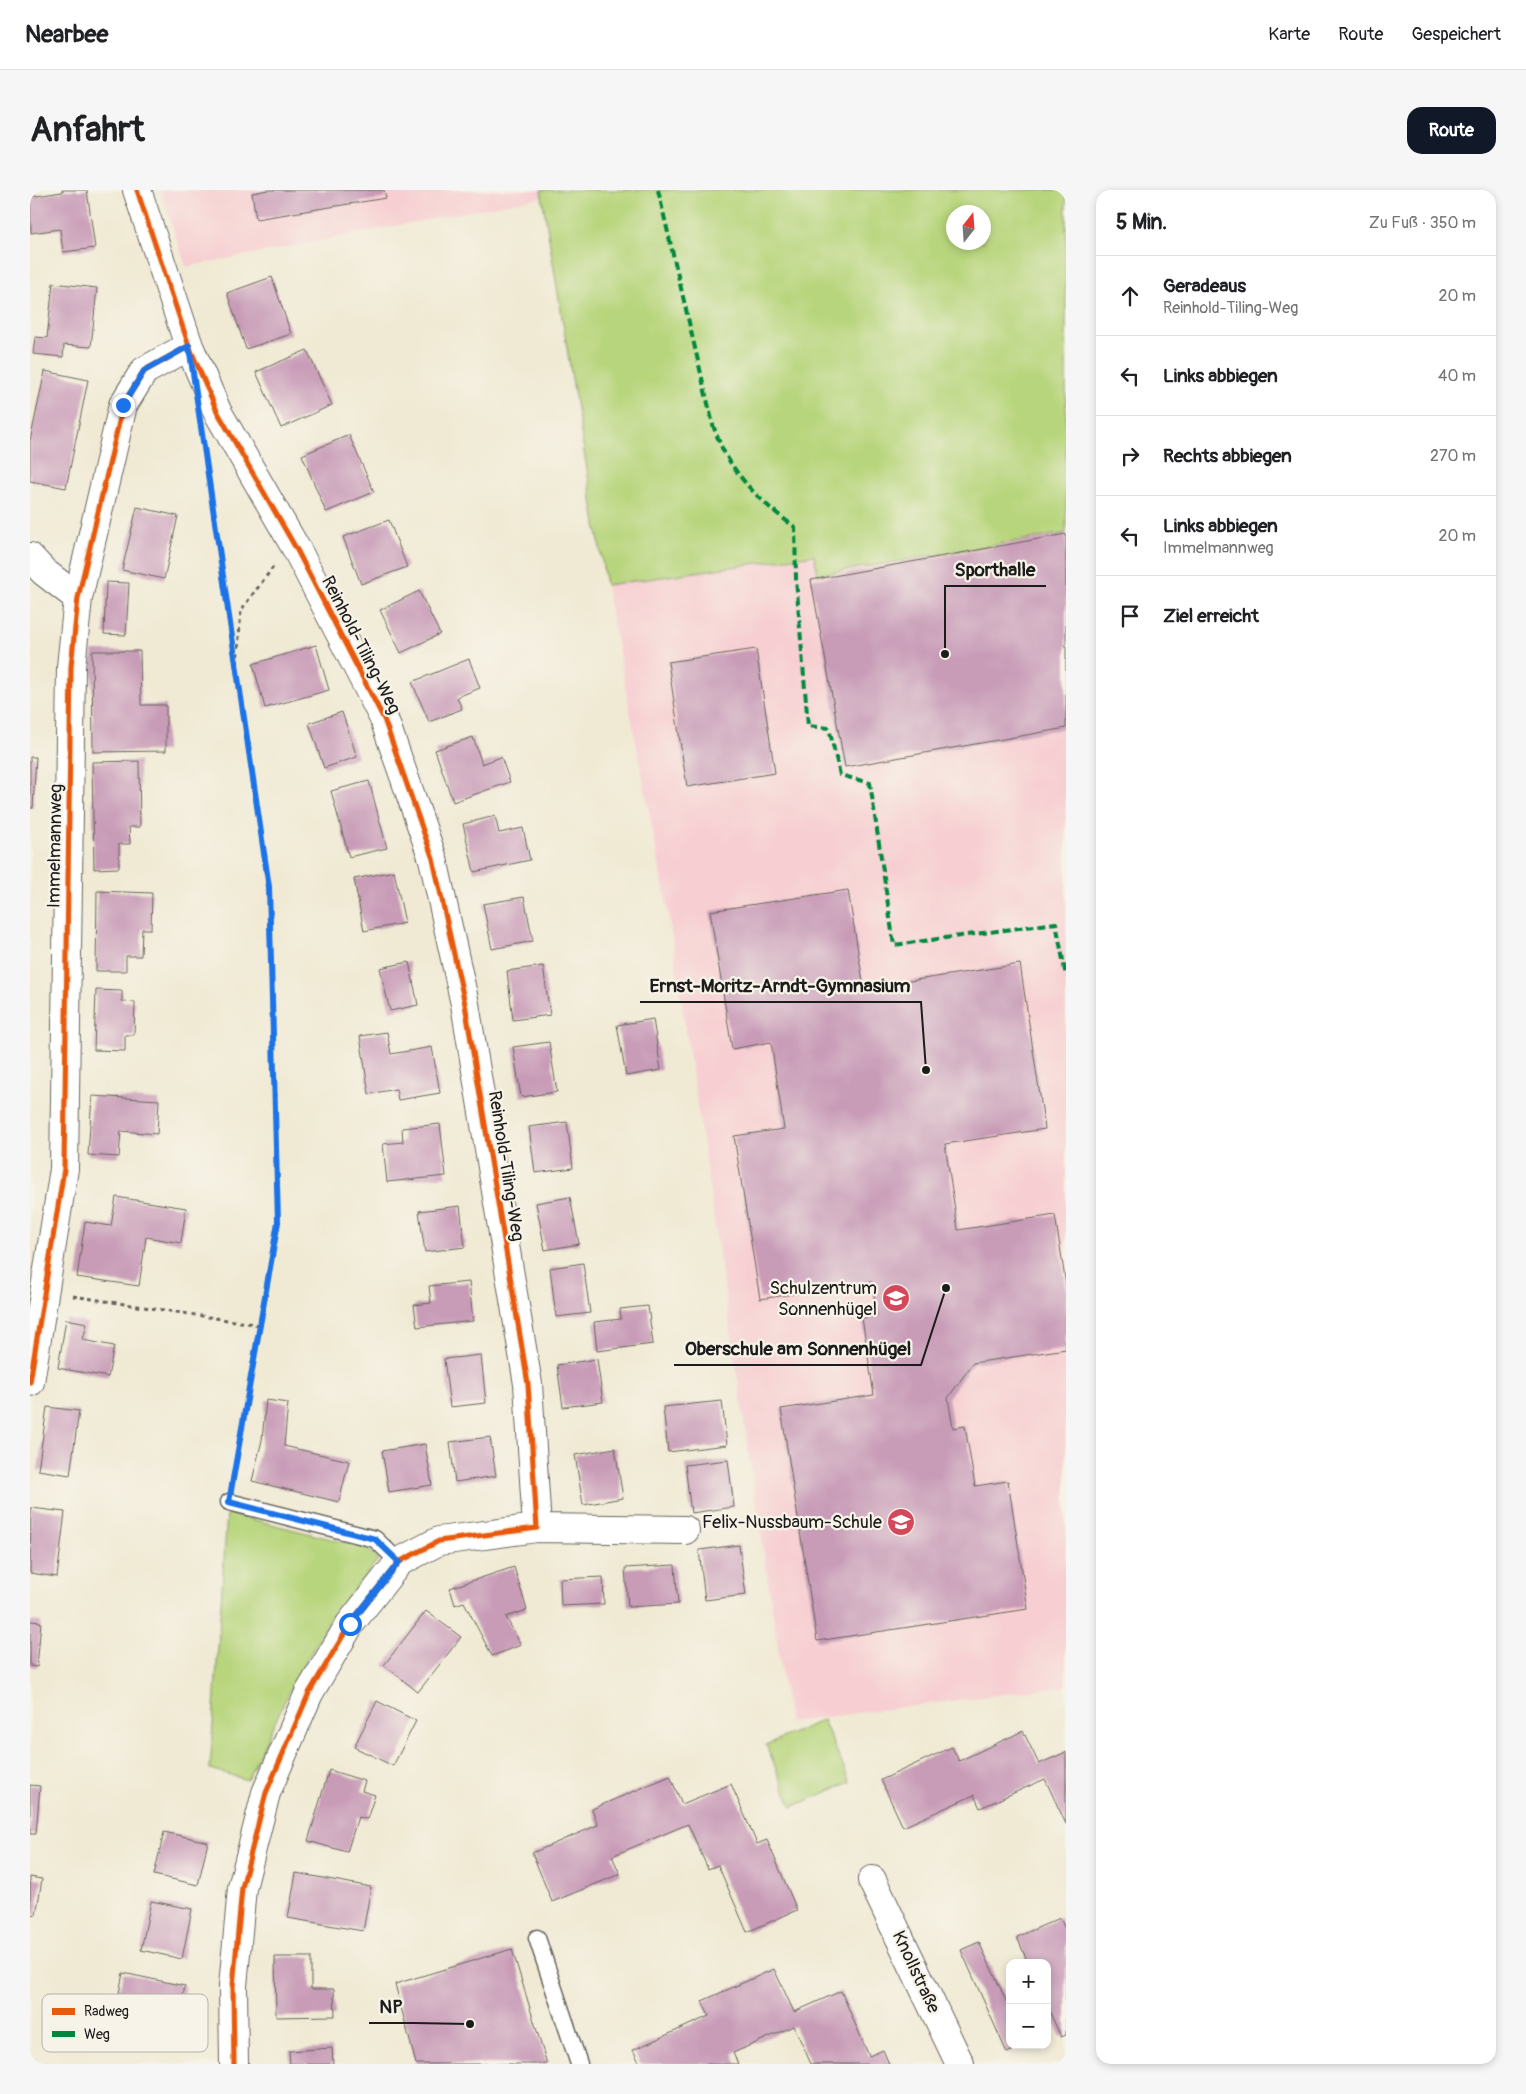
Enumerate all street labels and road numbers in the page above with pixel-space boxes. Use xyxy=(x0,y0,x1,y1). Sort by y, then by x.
street label: Reinhold-Tiling-Weg xyxy=(316,572,406,718)
street label: Immelmannweg xyxy=(42,784,68,908)
street label: Reinhold-Tiling-Weg xyxy=(483,1089,529,1243)
street label: Knollstraße xyxy=(887,1927,945,2017)

